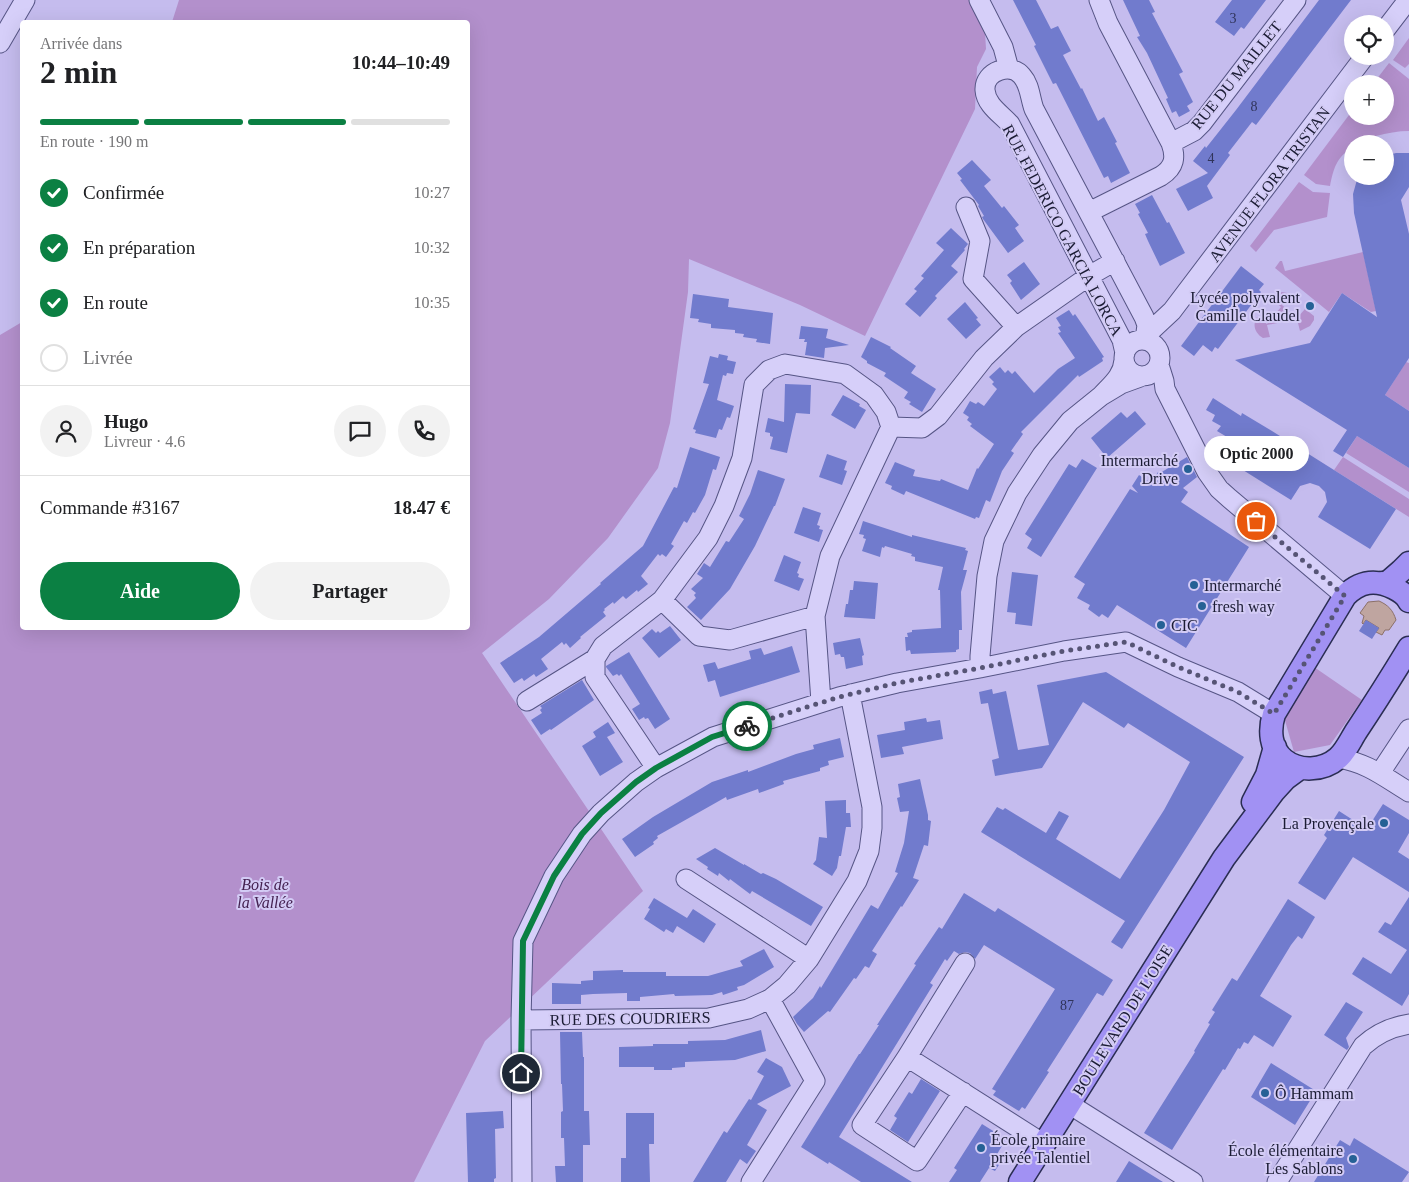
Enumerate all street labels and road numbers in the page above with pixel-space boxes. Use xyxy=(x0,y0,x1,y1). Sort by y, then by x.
street label: RUE DU MAILLET xyxy=(1188,18,1285,132)
street label: AVENUE FLORA TRISTAN xyxy=(1206,103,1333,265)
street label: RUE FEDERICO GARCIA LORCA xyxy=(999,122,1126,339)
street label: BOULEVARD DE L'OISE xyxy=(1069,942,1176,1099)
street label: RUE DES COUDRIERS xyxy=(549,1009,711,1028)

